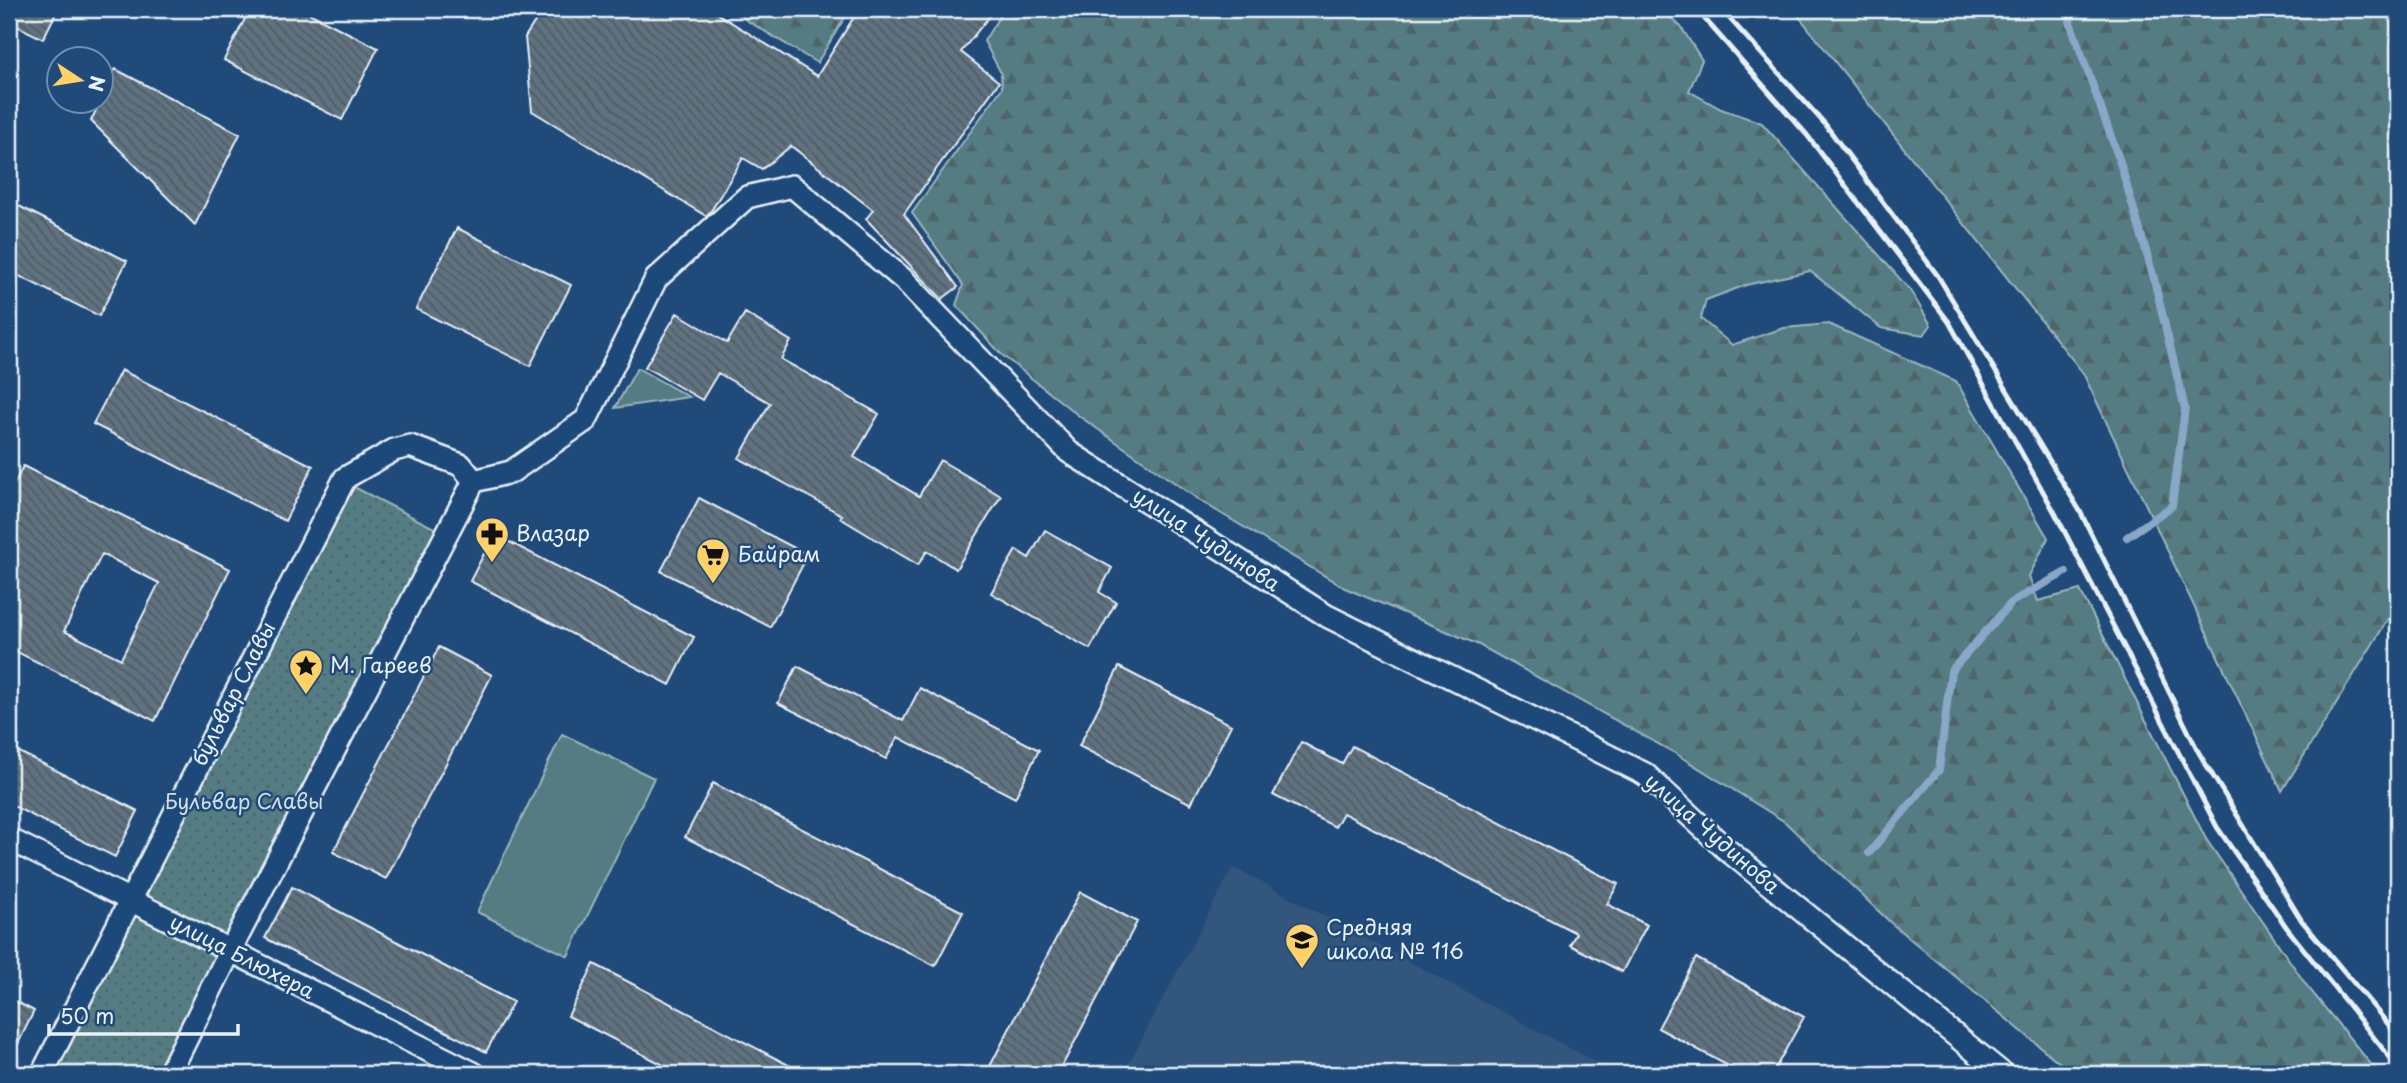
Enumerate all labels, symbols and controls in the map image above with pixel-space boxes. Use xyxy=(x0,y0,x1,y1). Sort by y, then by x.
north arrow xyxy=(46,46,116,116)
text: N xyxy=(82,73,113,94)
street label: улица Чудинова xyxy=(1127,478,1287,598)
pharmacy icon: Влазар xyxy=(473,515,511,564)
place label: Влазар xyxy=(516,516,590,548)
supermarket icon: Байрам xyxy=(694,536,732,585)
place label: Байрам xyxy=(738,537,821,569)
street label: бульвар Славы xyxy=(182,616,282,771)
place icon: М. Гареев xyxy=(287,647,325,696)
place label: М. Гареев xyxy=(330,648,432,680)
street label: улица Чудинова xyxy=(1638,764,1788,901)
park label: Бульвар Славы xyxy=(165,784,323,816)
street label: улица Блюхера xyxy=(165,905,321,1006)
place label: Средняя школа № 116 xyxy=(1326,910,1464,966)
school or university icon: Средняя школа № 116 xyxy=(1283,921,1321,970)
scale bar xyxy=(49,992,238,1036)
text: 50 m xyxy=(60,999,114,1031)

